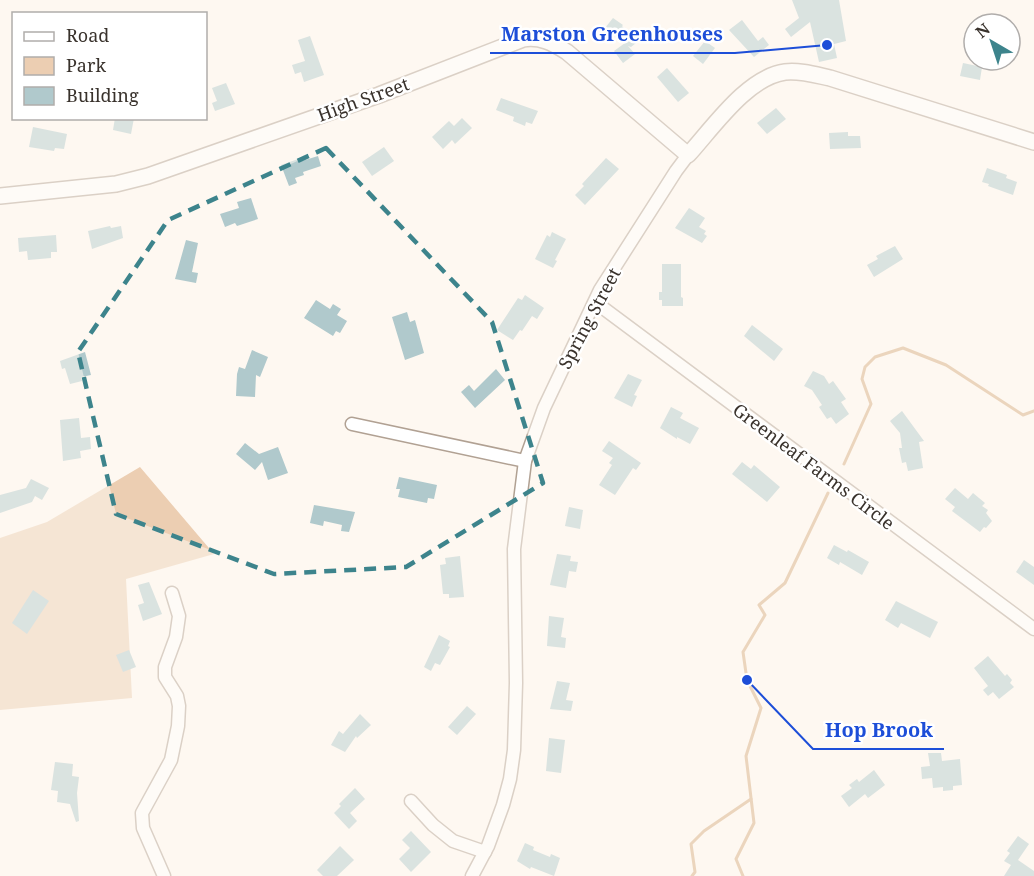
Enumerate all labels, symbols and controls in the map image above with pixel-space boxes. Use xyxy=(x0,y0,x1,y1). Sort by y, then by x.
legend xyxy=(12,12,207,120)
north arrow xyxy=(962,12,1022,72)
callout: Marston Greenhouses xyxy=(490,15,735,53)
text: N xyxy=(971,18,995,43)
text: Marston Greenhouses xyxy=(501,20,723,47)
text: Road xyxy=(66,23,109,47)
text: Park xyxy=(66,53,106,77)
street label: High Street xyxy=(314,71,412,127)
text: Building xyxy=(66,83,139,107)
street label: Spring Street xyxy=(552,263,626,373)
street label: Greenleaf Farms Circle xyxy=(728,397,900,535)
callout: Hop Brook xyxy=(813,711,944,749)
text: Hop Brook xyxy=(825,716,933,743)

